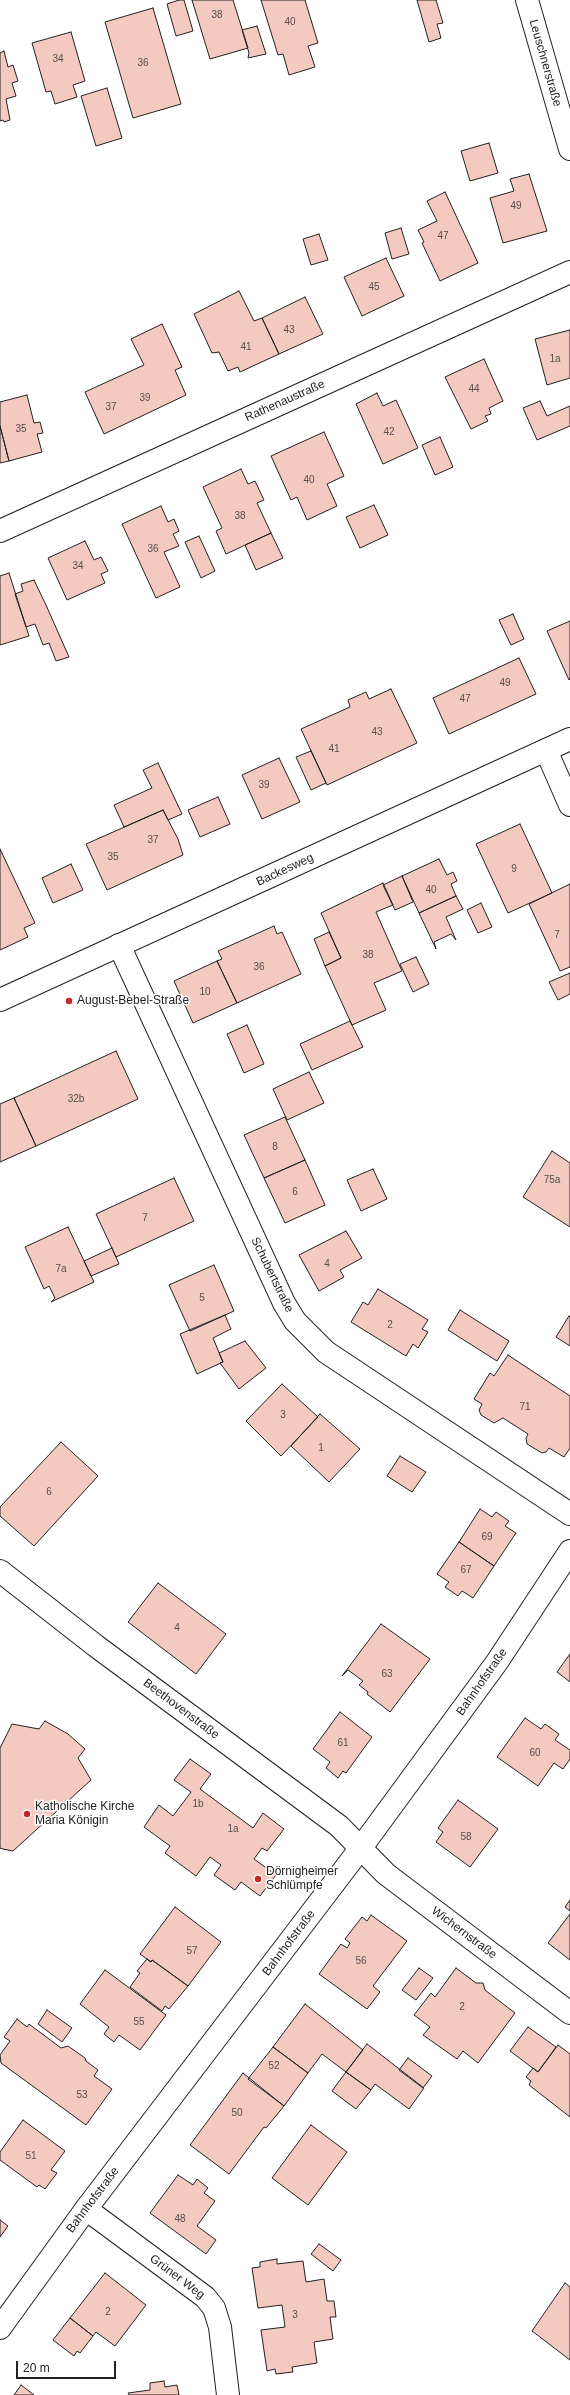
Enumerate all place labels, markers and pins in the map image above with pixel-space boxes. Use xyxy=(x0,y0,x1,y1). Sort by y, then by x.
place label: August-Bebel-Straße xyxy=(77,994,189,1008)
marker: August-Bebel-Straße xyxy=(64,996,74,1006)
place label: Katholische Kirche Maria Königin xyxy=(35,1800,134,1828)
marker: Katholische Kirche Maria Königin xyxy=(22,1809,32,1819)
place label: Dörnigheimer Schlümpfe xyxy=(266,1865,338,1893)
marker: Dörnigheimer Schlümpfe xyxy=(253,1874,263,1884)

